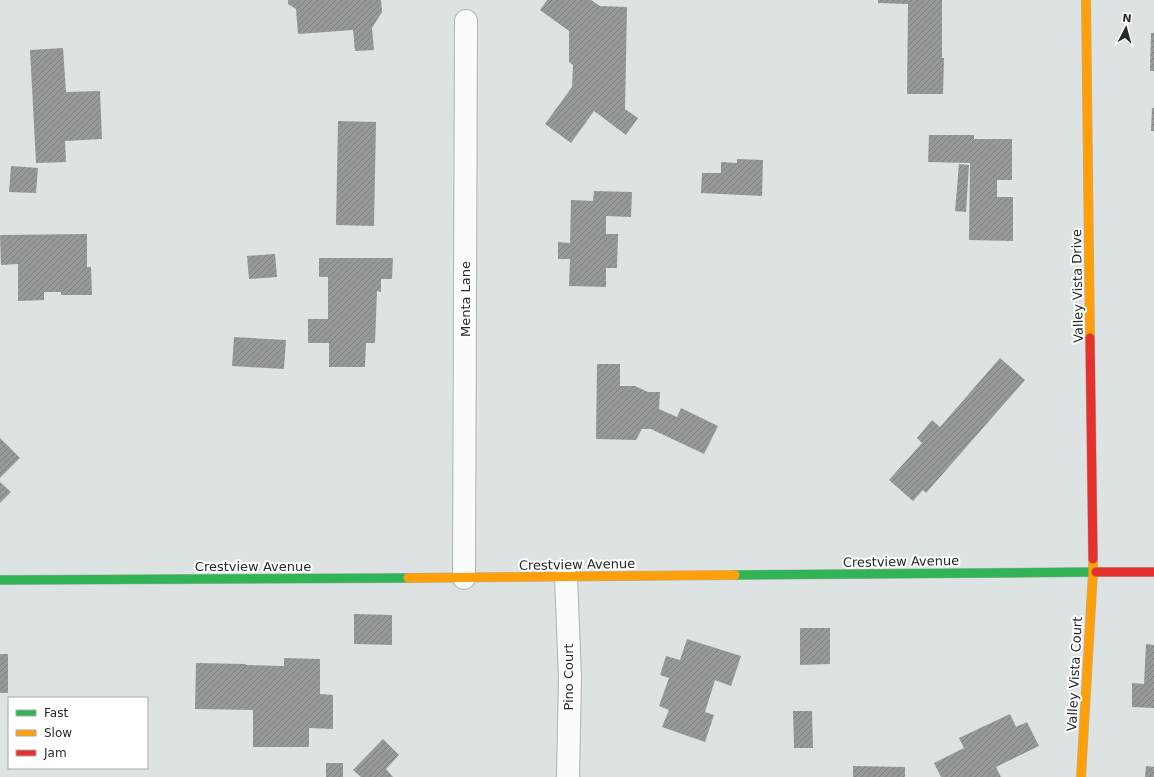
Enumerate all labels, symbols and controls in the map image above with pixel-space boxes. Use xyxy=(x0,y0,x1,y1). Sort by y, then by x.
north arrow xyxy=(1106,8,1146,48)
text: N xyxy=(1122,12,1132,25)
street label: Valley Vista Drive xyxy=(1069,229,1086,343)
street label: Menta Lane xyxy=(458,261,473,337)
street label: Crestview Avenue xyxy=(843,553,959,570)
street label: Crestview Avenue xyxy=(519,556,635,573)
street label: Crestview Avenue xyxy=(195,559,311,574)
street label: Valley Vista Court xyxy=(1064,616,1085,732)
street label: Pino Court xyxy=(561,643,576,711)
legend xyxy=(8,697,148,769)
text: Fast xyxy=(44,706,68,720)
text: Slow xyxy=(44,726,72,740)
text: Jam xyxy=(43,746,67,760)

